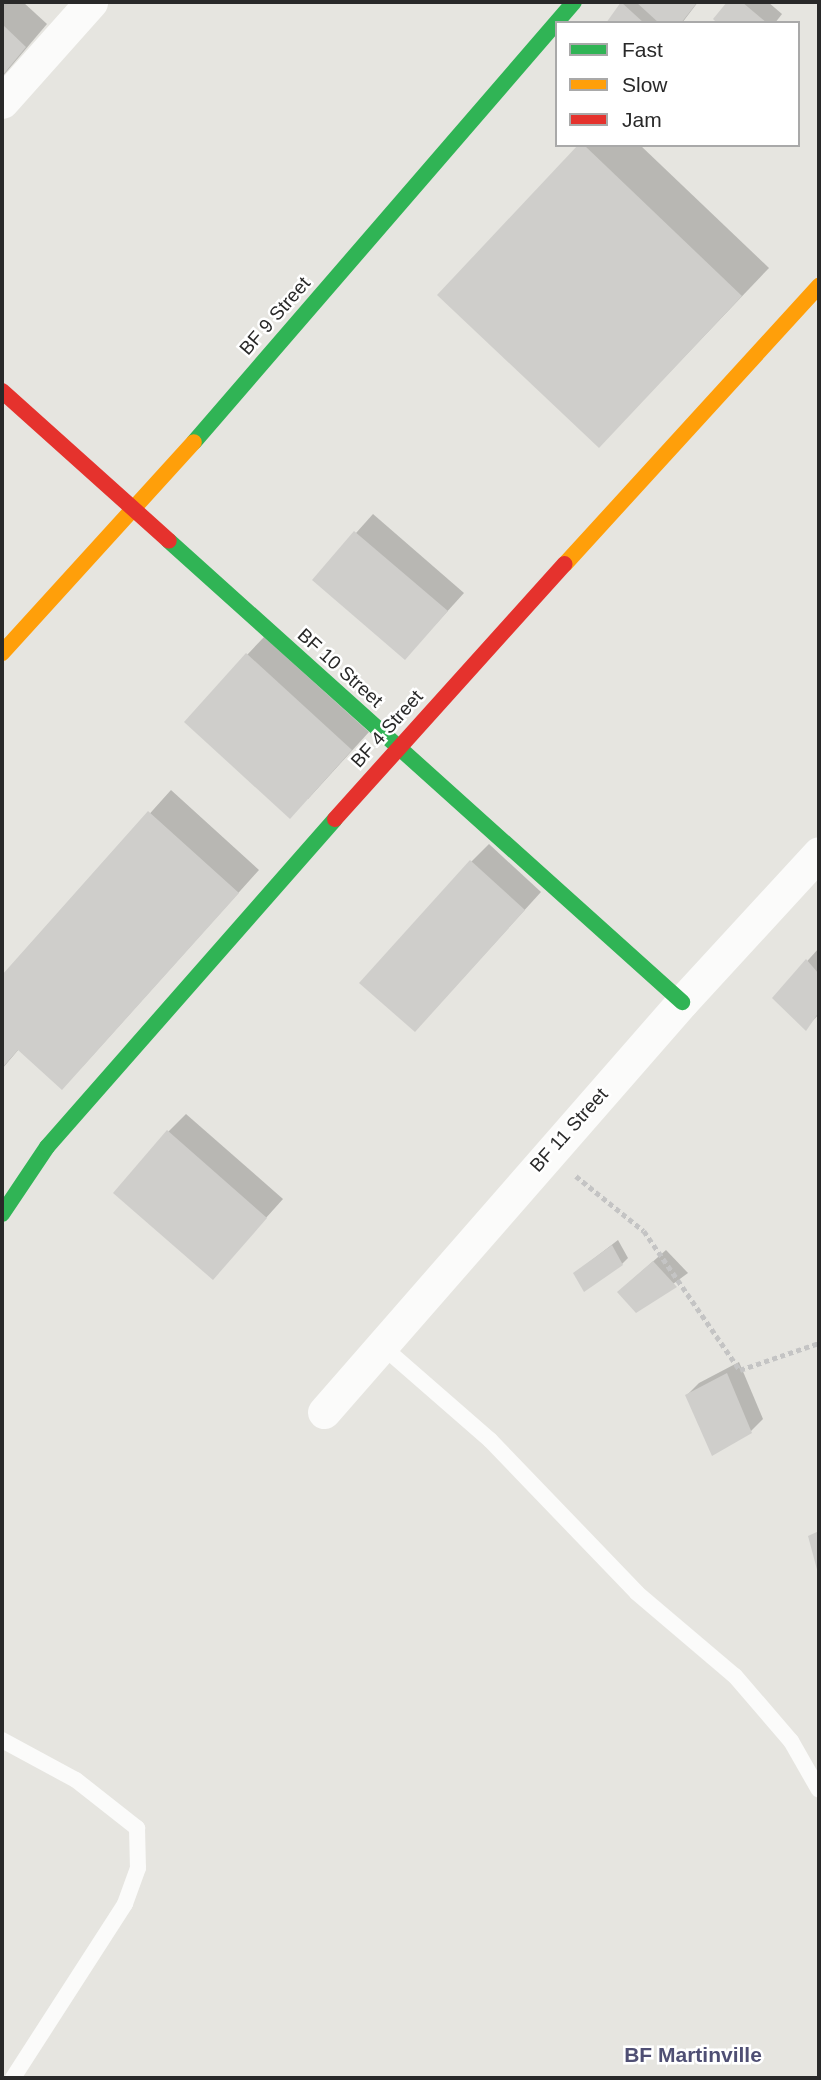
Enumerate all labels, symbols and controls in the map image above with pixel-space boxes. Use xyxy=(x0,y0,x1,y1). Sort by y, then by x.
legend xyxy=(555,21,800,147)
text: Fast xyxy=(622,38,663,61)
text: Slow xyxy=(622,73,668,96)
text: Jam xyxy=(622,108,662,131)
street label: BF 9 Street xyxy=(235,272,315,360)
street label: BF 10 Street xyxy=(293,624,387,712)
street label: BF 4 Street xyxy=(346,686,428,772)
street label: BF 11 Street xyxy=(525,1083,613,1177)
district label: BF Martinville xyxy=(624,2042,762,2068)

